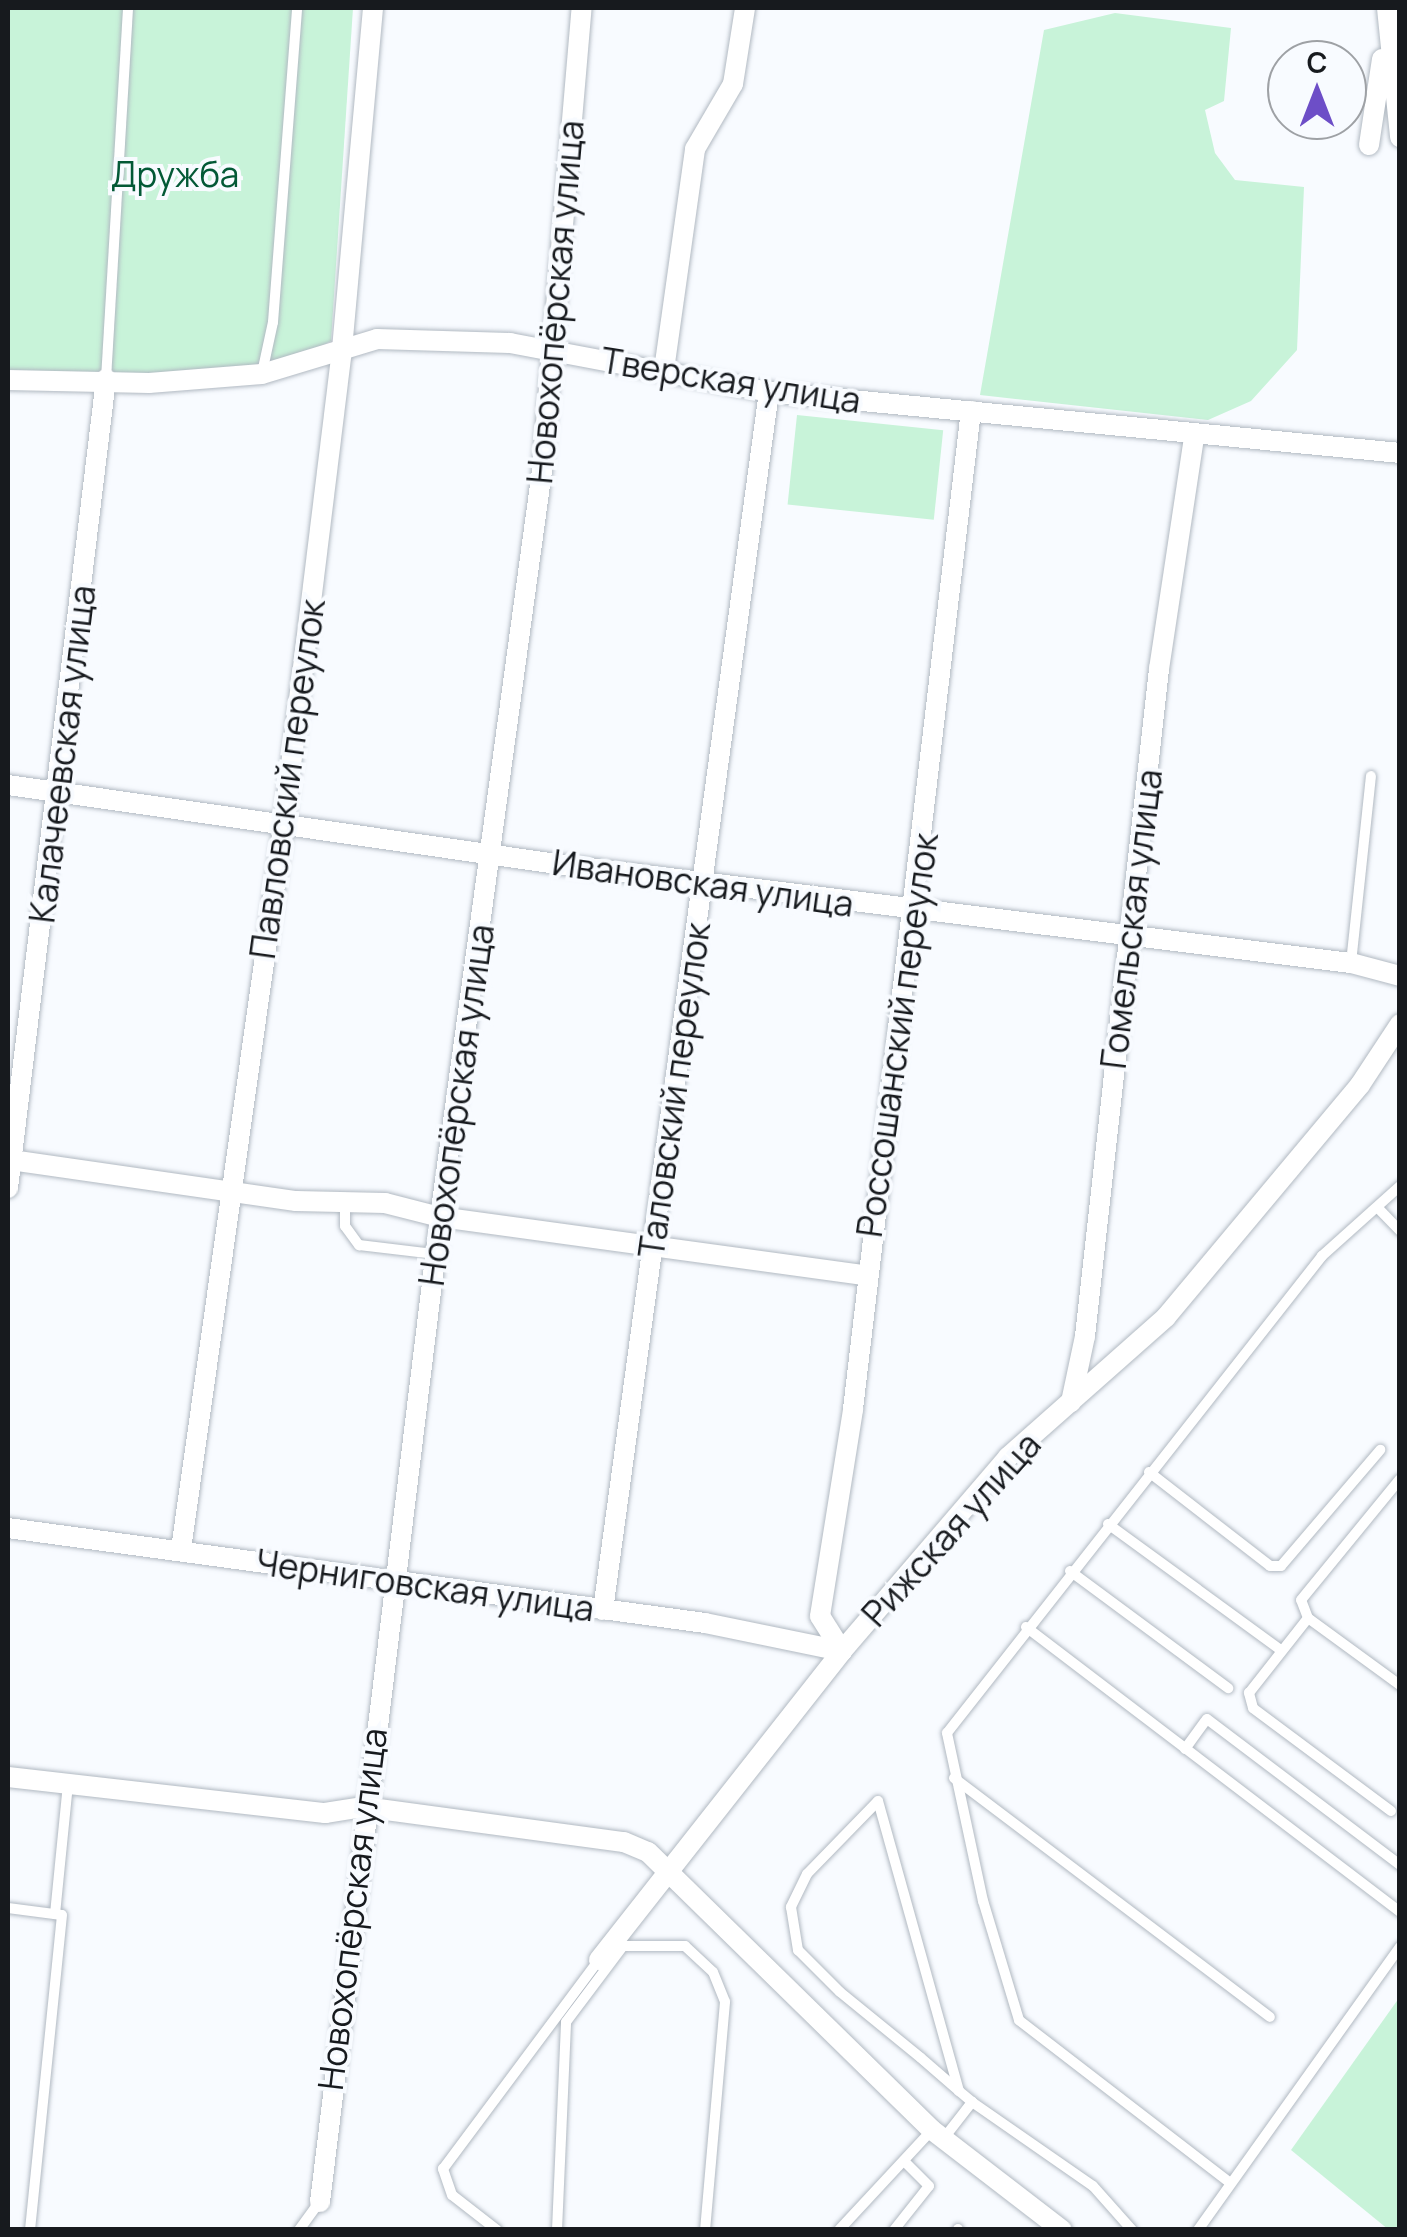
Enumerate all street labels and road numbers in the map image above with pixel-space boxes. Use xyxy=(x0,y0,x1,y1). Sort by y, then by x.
street label: Новохопёрская улица xyxy=(518,119,592,485)
street label: Тверская улица xyxy=(598,339,864,421)
street label: Калачеевская улица xyxy=(20,583,104,925)
street label: Павловский переулок xyxy=(241,596,333,962)
street label: Гомельская улица xyxy=(1092,767,1170,1071)
street label: Россошанский переулок xyxy=(848,830,946,1240)
street label: Ивановская улица xyxy=(550,841,856,925)
street label: Таловский переулок xyxy=(630,920,718,1260)
street label: Новохопёрская улица xyxy=(410,922,502,1288)
street label: Рижская улица xyxy=(853,1423,1049,1635)
street label: Черниговская улица xyxy=(253,1540,597,1630)
street label: Новохопёрская улица xyxy=(309,1725,395,2093)

